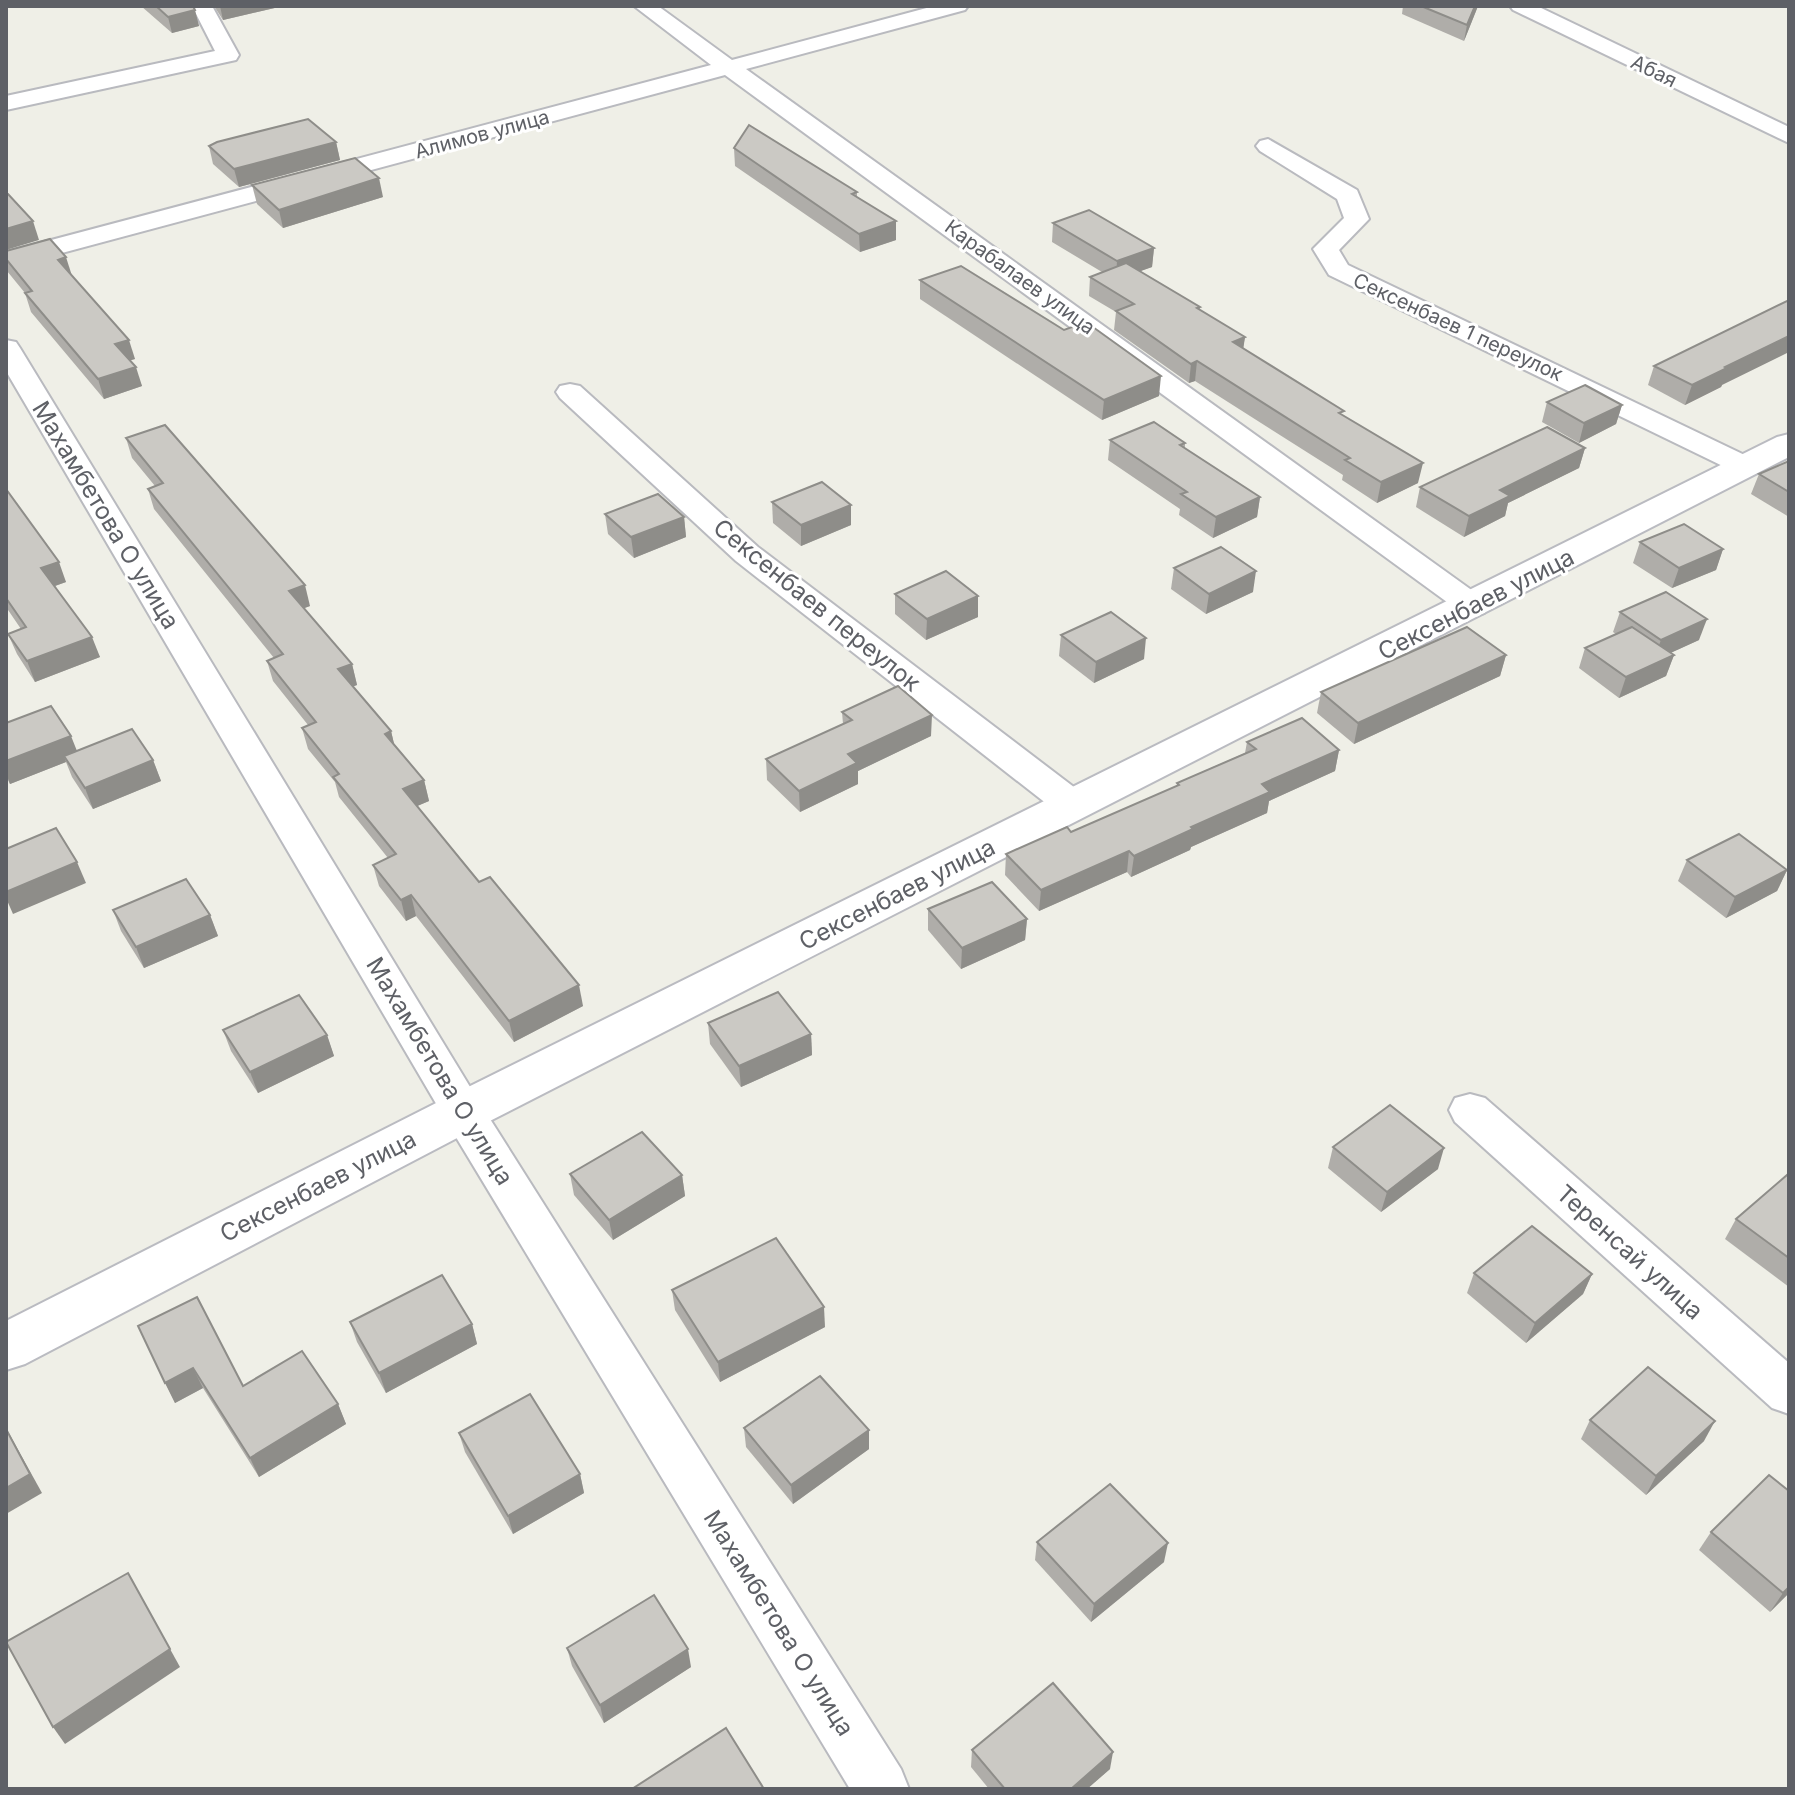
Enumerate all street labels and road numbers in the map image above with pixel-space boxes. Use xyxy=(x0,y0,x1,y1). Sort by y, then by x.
street label: Абая xyxy=(1627,50,1681,92)
street label: Алимов улица xyxy=(412,105,552,163)
street label: Карабалаев улица xyxy=(940,215,1100,339)
street label: Сексенбаев 1 переулок xyxy=(1349,268,1567,386)
street label: Махамбетова О улица xyxy=(26,396,186,634)
street label: Сексенбаев переулок xyxy=(708,513,926,697)
street label: Сексенбаев улица xyxy=(1373,542,1579,666)
street label: Сексенбаев улица xyxy=(794,832,1000,956)
street label: Махамбетова О улица xyxy=(360,952,520,1190)
street label: Сексенбаев улица xyxy=(215,1124,421,1248)
street label: Теренсай улица xyxy=(1551,1179,1709,1325)
street label: Махамбетова О улица xyxy=(698,1505,860,1741)

